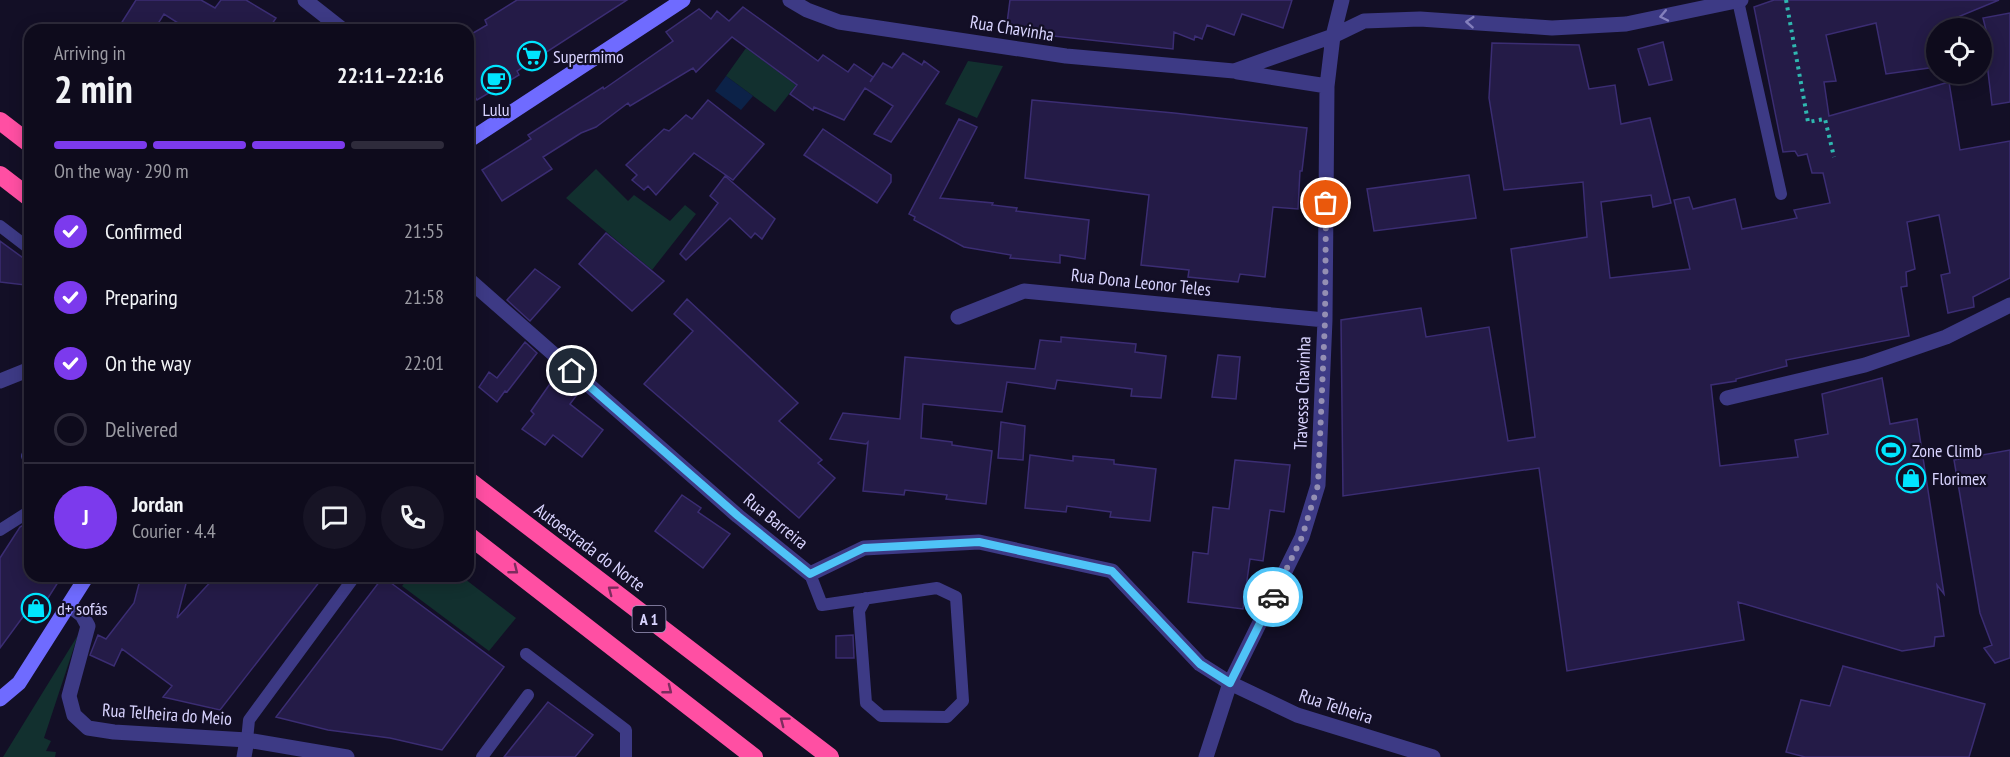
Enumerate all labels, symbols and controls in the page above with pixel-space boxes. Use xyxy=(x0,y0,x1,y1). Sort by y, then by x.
one-way arrow xyxy=(1659,9,1669,22)
street label: Rua Chavinha xyxy=(968,10,1056,46)
one-way arrow xyxy=(1465,16,1474,29)
map controls xyxy=(1926,18,1992,84)
button: locate xyxy=(1926,18,1992,84)
text: Arriving in xyxy=(54,40,126,66)
supermarket icon: Supermimo xyxy=(516,40,548,72)
place label: Supermimo xyxy=(553,45,624,68)
text: 22:11–22:16 xyxy=(337,61,444,89)
text: 2 min xyxy=(54,63,133,114)
cafe icon: Lulu xyxy=(480,64,512,96)
place label: Lulu xyxy=(482,98,510,121)
text: On the way · 290 m xyxy=(54,158,189,184)
pin xyxy=(1300,177,1351,228)
icon: bag xyxy=(1309,186,1342,219)
icon: check xyxy=(54,215,87,248)
text: Confirmed xyxy=(105,217,182,245)
text: 21:55 xyxy=(404,218,444,244)
street label: Rua Dona Leonor Teles xyxy=(1070,263,1212,301)
icon: check xyxy=(54,281,87,314)
text: Preparing xyxy=(105,283,178,311)
text: 21:58 xyxy=(404,284,444,310)
street label: Travessa Chavinha xyxy=(1289,336,1315,450)
pin xyxy=(546,345,597,396)
icon: check xyxy=(54,347,87,380)
text: On the way xyxy=(105,349,191,377)
text: 22:01 xyxy=(404,350,444,376)
icon: home xyxy=(555,354,588,387)
text: Delivered xyxy=(105,415,178,443)
sports icon: Zone Climb xyxy=(1875,434,1907,466)
place label: Zone Climb xyxy=(1912,439,1982,462)
shop icon: Florimex xyxy=(1895,462,1927,494)
place label: Florimex xyxy=(1932,467,1987,490)
button: chat xyxy=(303,486,366,549)
button: phone xyxy=(381,486,444,549)
street label: Rua Barreira xyxy=(739,488,813,554)
text: Jordan xyxy=(132,490,183,518)
street label: Autoestrada do Norte xyxy=(530,498,650,596)
text: J xyxy=(82,503,89,531)
text: Courier · 4.4 xyxy=(132,518,216,544)
one-way arrow xyxy=(507,563,518,574)
courier xyxy=(1243,567,1303,627)
icon: car xyxy=(1257,581,1290,614)
one-way arrow xyxy=(608,587,619,598)
shop icon: d+ sofás xyxy=(20,592,52,624)
place label: d+ sofás xyxy=(57,597,108,620)
road number: A 1 xyxy=(632,606,666,632)
one-way arrow xyxy=(661,683,672,694)
street label: Rua Telheira xyxy=(1296,683,1376,729)
street label: Rua Telheira do Meio xyxy=(101,698,233,730)
one-way arrow xyxy=(779,718,790,729)

